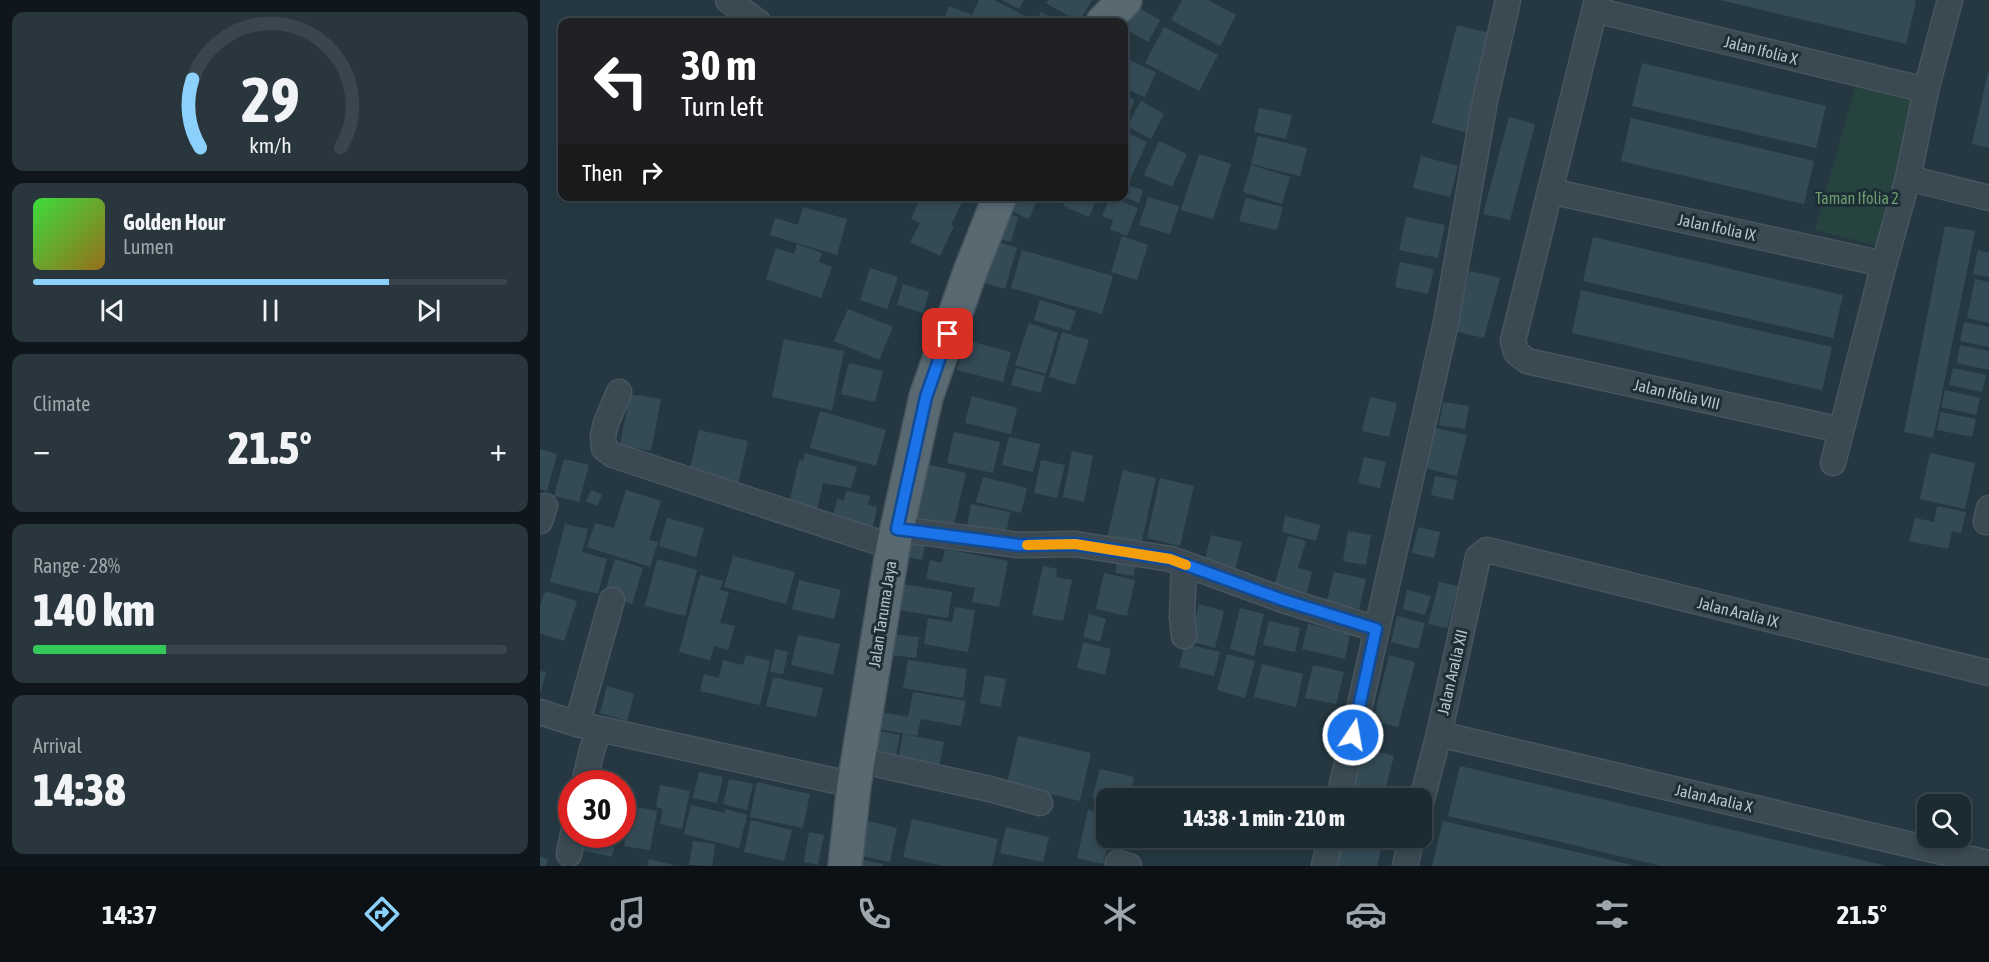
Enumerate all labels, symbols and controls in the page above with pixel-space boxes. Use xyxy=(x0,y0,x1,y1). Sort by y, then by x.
street label: Jalan Ifolia X xyxy=(1722,32,1800,68)
text: 30 m xyxy=(681,41,756,89)
icon: left xyxy=(582,42,660,120)
text: 29 xyxy=(241,65,299,136)
text: Turn left xyxy=(681,91,764,122)
text: km/h xyxy=(249,134,291,159)
icon: right xyxy=(635,156,668,189)
text: Then xyxy=(582,160,623,186)
park label: Taman Ifolia 2 xyxy=(1815,189,1899,207)
text: Golden Hour xyxy=(123,209,225,235)
street label: Jalan Ifolia IX xyxy=(1676,210,1758,244)
text: Lumen xyxy=(123,235,174,258)
icon: previous xyxy=(96,294,129,327)
icon: pause xyxy=(254,294,287,327)
icon: next xyxy=(412,294,445,327)
pin xyxy=(922,308,973,359)
icon: arrive xyxy=(931,317,964,350)
street label: Jalan Ifolia VIII xyxy=(1632,375,1722,413)
text: Climate xyxy=(33,392,90,415)
text: 21.5° xyxy=(228,422,312,474)
text: − xyxy=(33,430,50,468)
text: + xyxy=(490,430,507,468)
text: Range · 28% xyxy=(33,554,120,577)
street label: Jalan Taruma Jaya xyxy=(865,559,900,669)
text: 140 km xyxy=(33,584,155,636)
street label: Jalan Aralia IX xyxy=(1696,593,1781,631)
street label: Jalan Aralia XII xyxy=(1433,628,1471,716)
position arrow xyxy=(1321,703,1385,767)
text: Arrival xyxy=(33,734,82,757)
text: 14:38 xyxy=(33,764,126,816)
speed limit sign: 30 xyxy=(558,770,636,848)
street label: Jalan Aralia X xyxy=(1674,780,1755,816)
map controls xyxy=(1917,794,1971,848)
button: search xyxy=(1917,794,1971,848)
text: 14:38 · 1 min · 210 m xyxy=(1183,805,1345,831)
icon: directions xyxy=(361,893,403,935)
icon: music xyxy=(607,893,649,935)
icon: phone xyxy=(853,893,895,935)
icon: climate xyxy=(1099,893,1141,935)
icon: car xyxy=(1345,893,1387,935)
icon: filters xyxy=(1591,893,1633,935)
text: 14:37 xyxy=(102,899,158,930)
text: 21.5° xyxy=(1837,899,1887,930)

